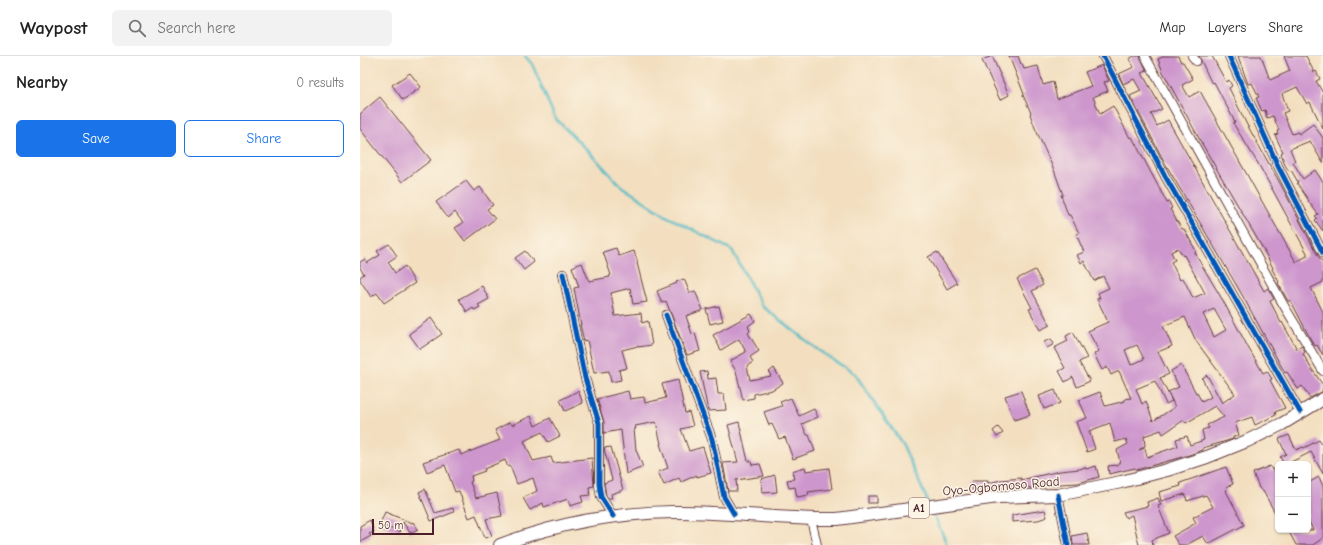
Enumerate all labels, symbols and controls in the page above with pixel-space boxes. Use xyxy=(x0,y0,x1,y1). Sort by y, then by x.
search box xyxy=(112,10,392,46)
text: Waypost xyxy=(20,17,88,39)
icon: search xyxy=(126,17,148,39)
text: Search here xyxy=(158,19,236,37)
text: Map xyxy=(1159,19,1186,36)
text: Layers xyxy=(1208,19,1246,36)
text: Share xyxy=(1268,19,1303,36)
text: Nearby xyxy=(16,73,67,92)
text: 0 results xyxy=(296,75,344,90)
button: Save xyxy=(16,120,176,157)
button: Share xyxy=(184,120,344,157)
map controls xyxy=(1275,461,1311,533)
button: + xyxy=(1275,461,1311,497)
street label: Oyo-Ogbomoso Road xyxy=(942,473,1060,499)
button: − xyxy=(1275,497,1311,533)
road number: A1 xyxy=(909,498,929,518)
scale bar xyxy=(372,517,434,536)
text: 50 m xyxy=(378,519,403,532)

